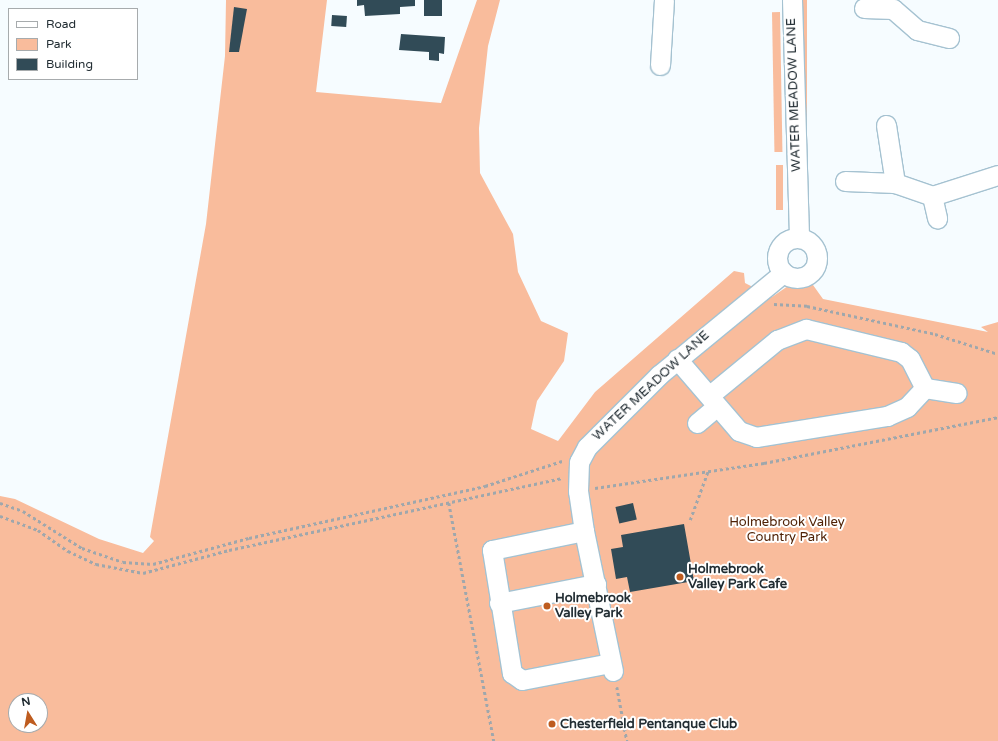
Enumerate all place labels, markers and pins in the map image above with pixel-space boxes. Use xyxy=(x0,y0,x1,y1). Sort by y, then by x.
place label: Holmebrook Valley Park Cafe xyxy=(688,562,787,593)
marker: Holmebrook Valley Park Cafe xyxy=(675,572,685,582)
place label: Holmebrook Valley Park xyxy=(555,591,631,622)
marker: Holmebrook Valley Park xyxy=(542,601,552,611)
place label: Chesterfield Pentanque Club xyxy=(560,716,737,732)
marker: Chesterfield Pentanque Club xyxy=(547,719,557,729)

